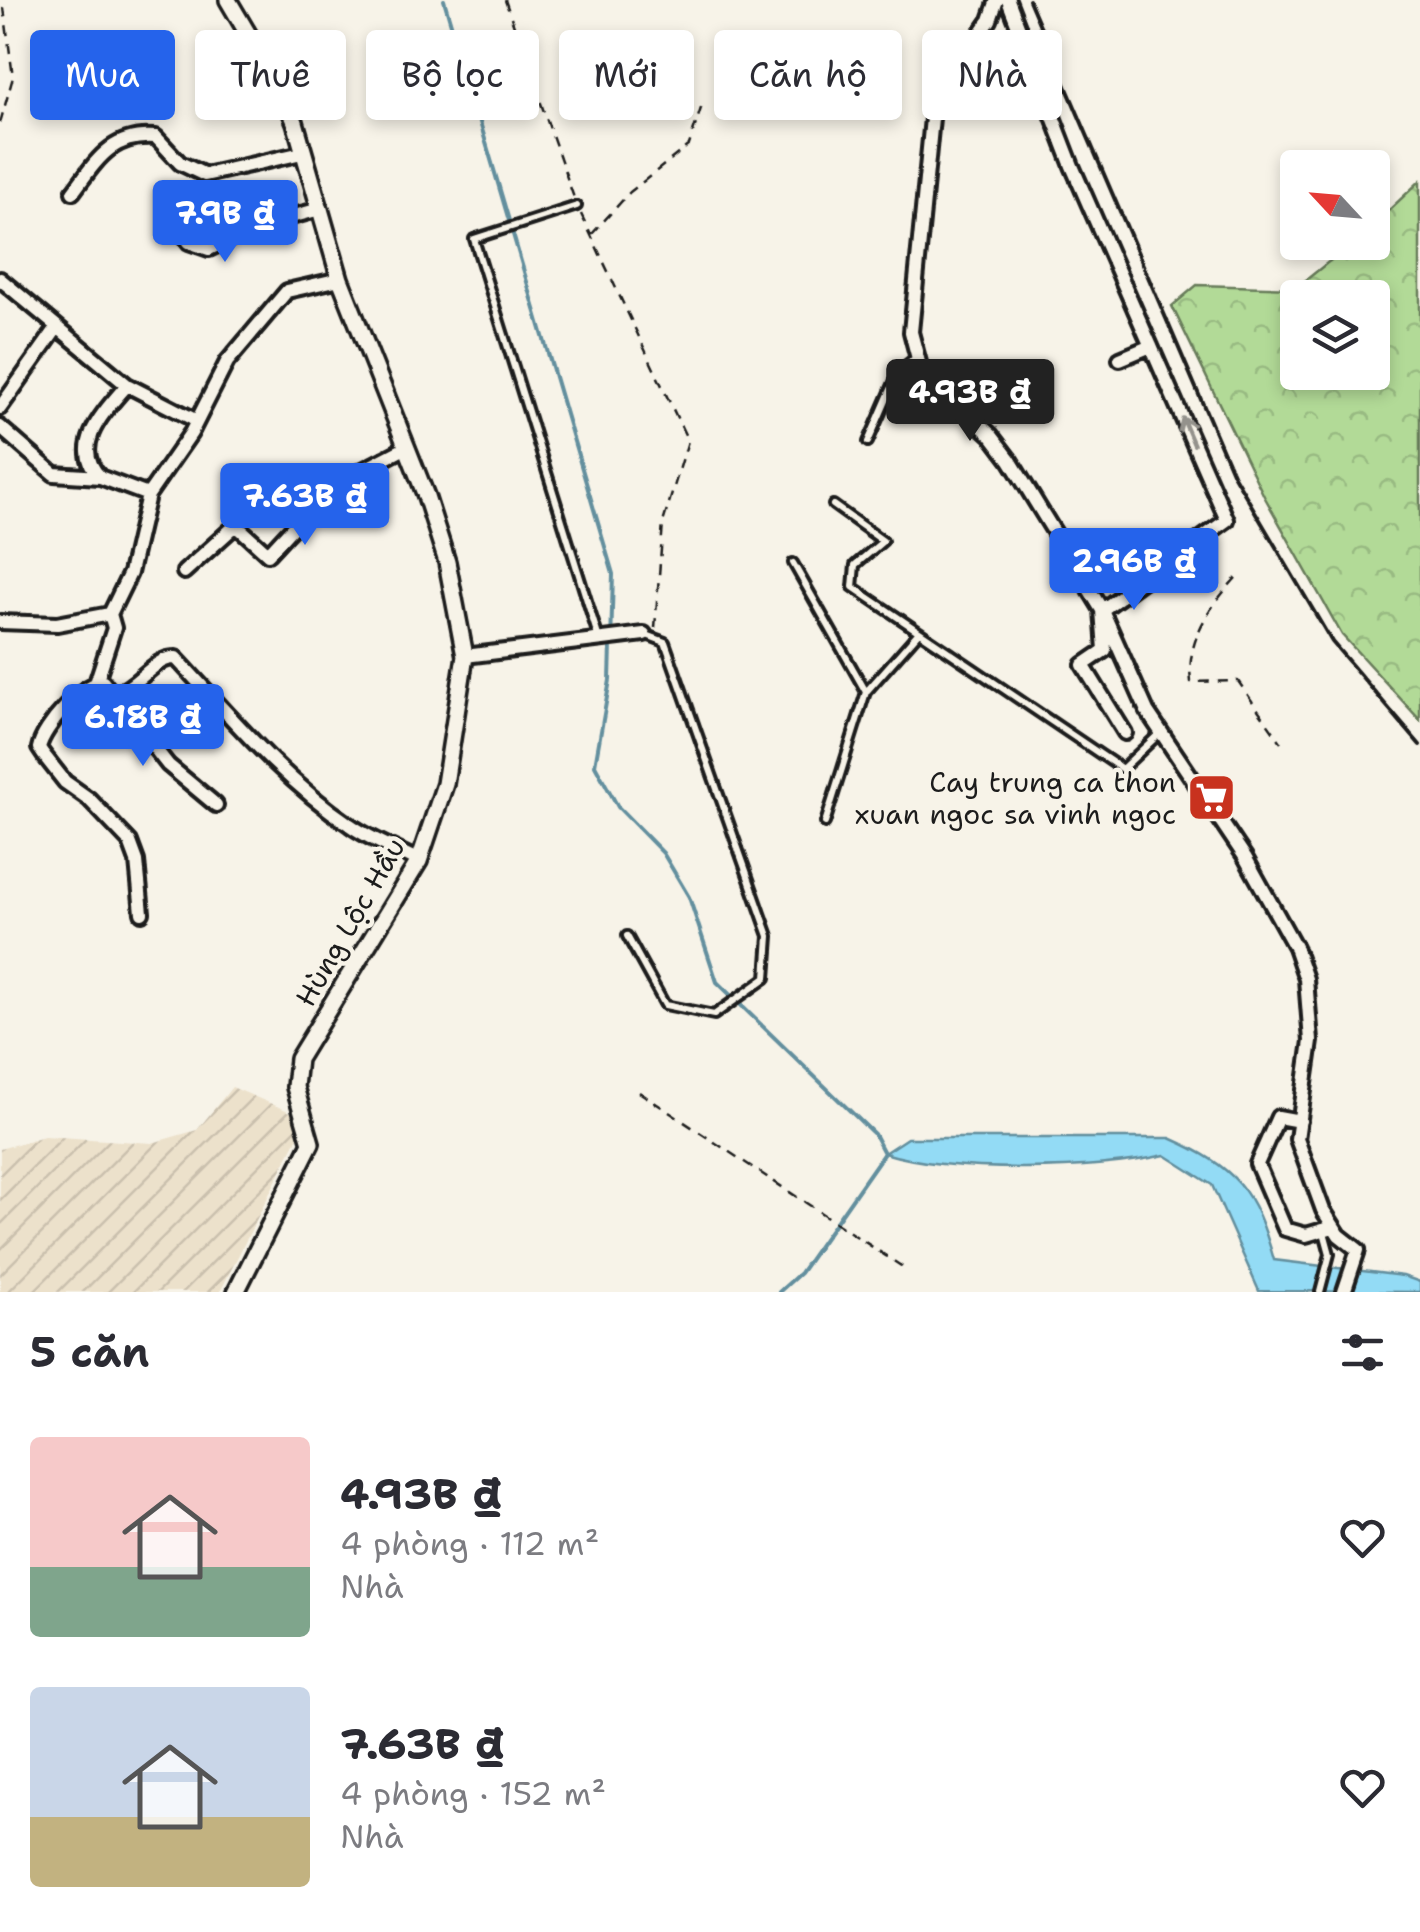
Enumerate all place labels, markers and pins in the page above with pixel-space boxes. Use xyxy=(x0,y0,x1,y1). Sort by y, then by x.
pin: 7.9B ₫ xyxy=(144,180,306,265)
pin: 4.93B ₫ xyxy=(878,359,1062,444)
pin: 7.63B ₫ xyxy=(213,463,397,548)
pin: 2.96B ₫ xyxy=(1042,528,1226,613)
pin: 6.18B ₫ xyxy=(51,684,235,769)
place label: Cay trung ca thon xuan ngoc sa vinh ngoc xyxy=(855,763,1176,833)
supermarket icon: Cay trung ca thon xuan ngoc sa vinh ngoc xyxy=(1185,772,1237,824)

